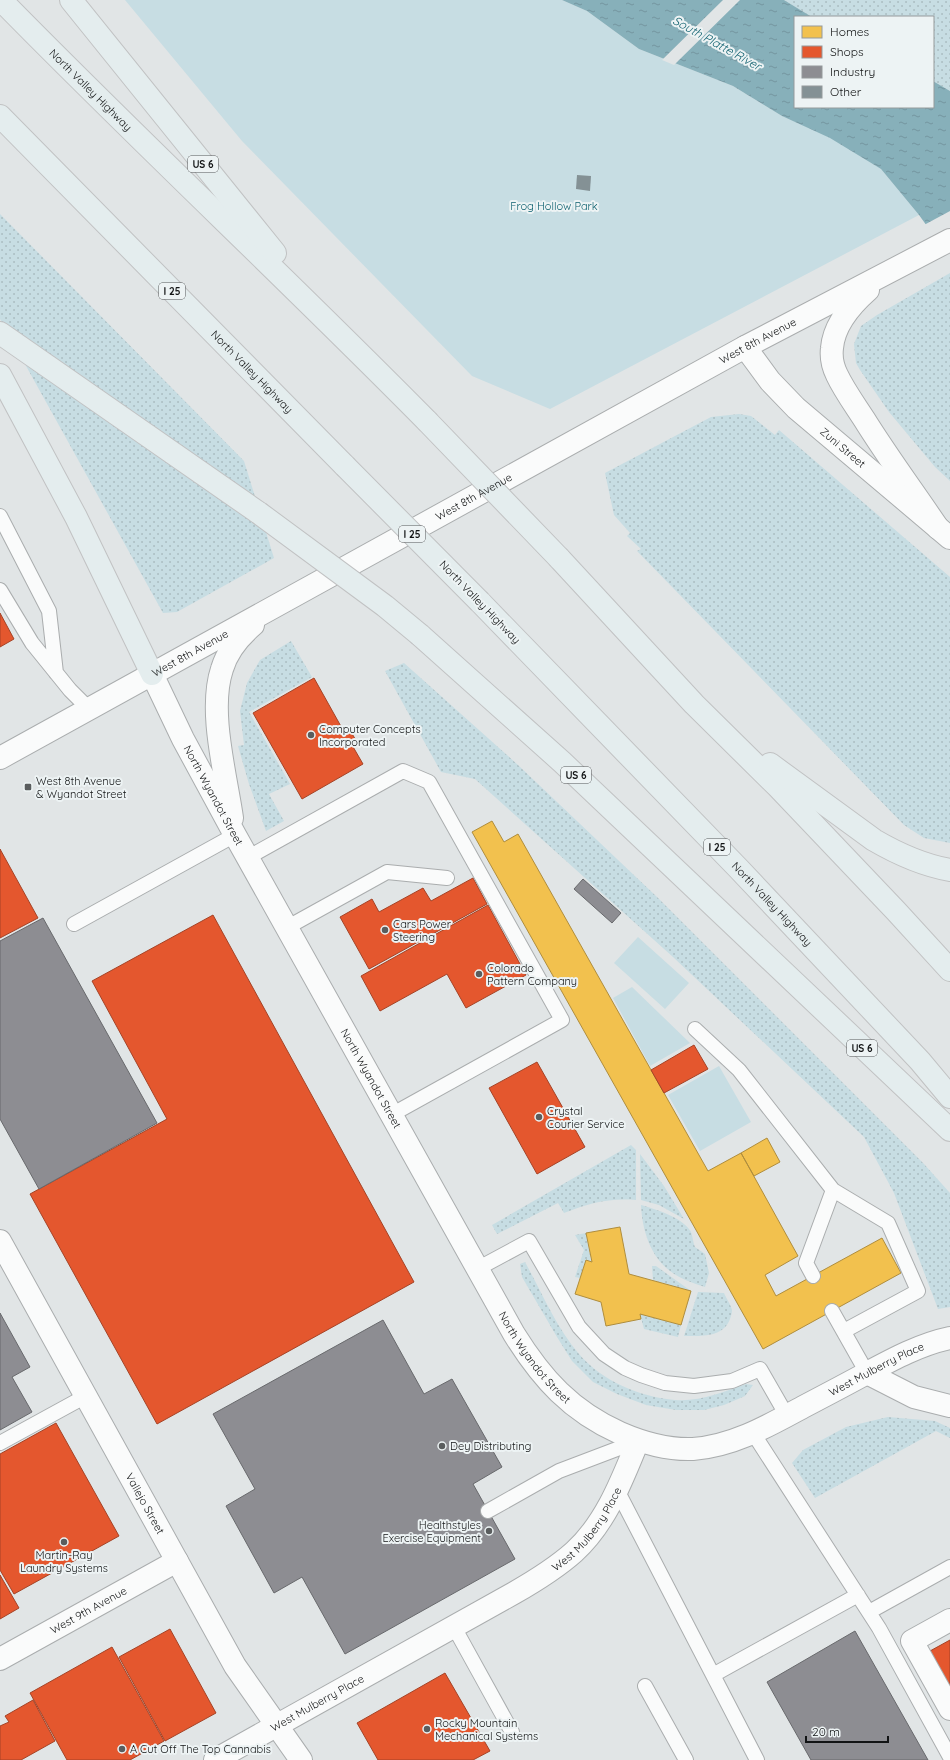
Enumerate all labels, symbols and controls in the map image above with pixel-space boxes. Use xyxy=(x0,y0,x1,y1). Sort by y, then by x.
water label: South Platte River xyxy=(670,13,765,74)
legend xyxy=(794,16,934,108)
text: Homes xyxy=(830,24,870,39)
text: Shops xyxy=(830,44,864,59)
street label: North Valley Highway xyxy=(46,46,135,134)
text: Industry xyxy=(830,64,875,79)
text: Other xyxy=(830,84,862,99)
road number: US 6 xyxy=(188,156,218,172)
park label: Frog Hollow Park xyxy=(510,199,598,213)
road number: I 25 xyxy=(159,283,185,299)
street label: West 8th Avenue xyxy=(717,315,799,367)
street label: North Valley Highway xyxy=(208,327,296,416)
street label: Zuni Street xyxy=(817,424,869,471)
street label: West 8th Avenue xyxy=(433,470,514,523)
road number: I 25 xyxy=(399,526,425,542)
street label: North Valley Highway xyxy=(437,557,523,647)
street label: West 8th Avenue xyxy=(149,626,231,680)
place label: Computer Concepts Incorporated xyxy=(319,722,421,749)
marker: Computer Concepts Incorporated xyxy=(306,730,316,740)
street label: North Wyandot Street xyxy=(181,743,247,848)
road number: US 6 xyxy=(561,767,591,783)
place label: West 8th Avenue & Wyandot Street xyxy=(36,774,127,801)
marker: West 8th Avenue & Wyandot Street xyxy=(23,782,33,792)
road number: I 25 xyxy=(704,839,730,855)
street label: North Valley Highway xyxy=(729,859,815,949)
place label: Cars Power Steering xyxy=(393,917,452,944)
marker: Cars Power Steering xyxy=(380,925,390,935)
place label: Colorado Pattern Company xyxy=(487,961,577,988)
marker: Colorado Pattern Company xyxy=(474,969,484,979)
street label: North Wyandot Street xyxy=(338,1026,405,1131)
road number: US 6 xyxy=(847,1040,877,1056)
place label: Crystal Courier Service xyxy=(547,1104,624,1131)
marker: Crystal Courier Service xyxy=(534,1112,544,1122)
street label: North Wyandot Street xyxy=(496,1309,574,1407)
street label: West Mulberry Place xyxy=(826,1339,926,1399)
place label: Dey Distributing xyxy=(450,1439,531,1453)
marker: Dey Distributing xyxy=(437,1441,447,1451)
street label: Vallejo Street xyxy=(123,1470,168,1537)
street label: West Mulberry Place xyxy=(549,1485,624,1574)
place label: Healthstyles Exercise Equipment xyxy=(382,1518,481,1545)
marker: Healthstyles Exercise Equipment xyxy=(484,1526,494,1536)
marker: Martin-Ray Laundry Systems xyxy=(59,1537,69,1547)
place label: Martin-Ray Laundry Systems xyxy=(20,1548,108,1575)
street label: West 9th Avenue xyxy=(48,1583,129,1637)
street label: West Mulberry Place xyxy=(268,1671,366,1735)
place label: Rocky Mountain Mechanical Systems xyxy=(435,1716,538,1743)
scale bar xyxy=(806,1718,888,1744)
marker: Rocky Mountain Mechanical Systems xyxy=(422,1724,432,1734)
text: 20 m xyxy=(812,1724,840,1739)
place label: A Cut Off The Top Cannabis xyxy=(130,1742,271,1756)
marker: A Cut Off The Top Cannabis xyxy=(117,1744,127,1754)

